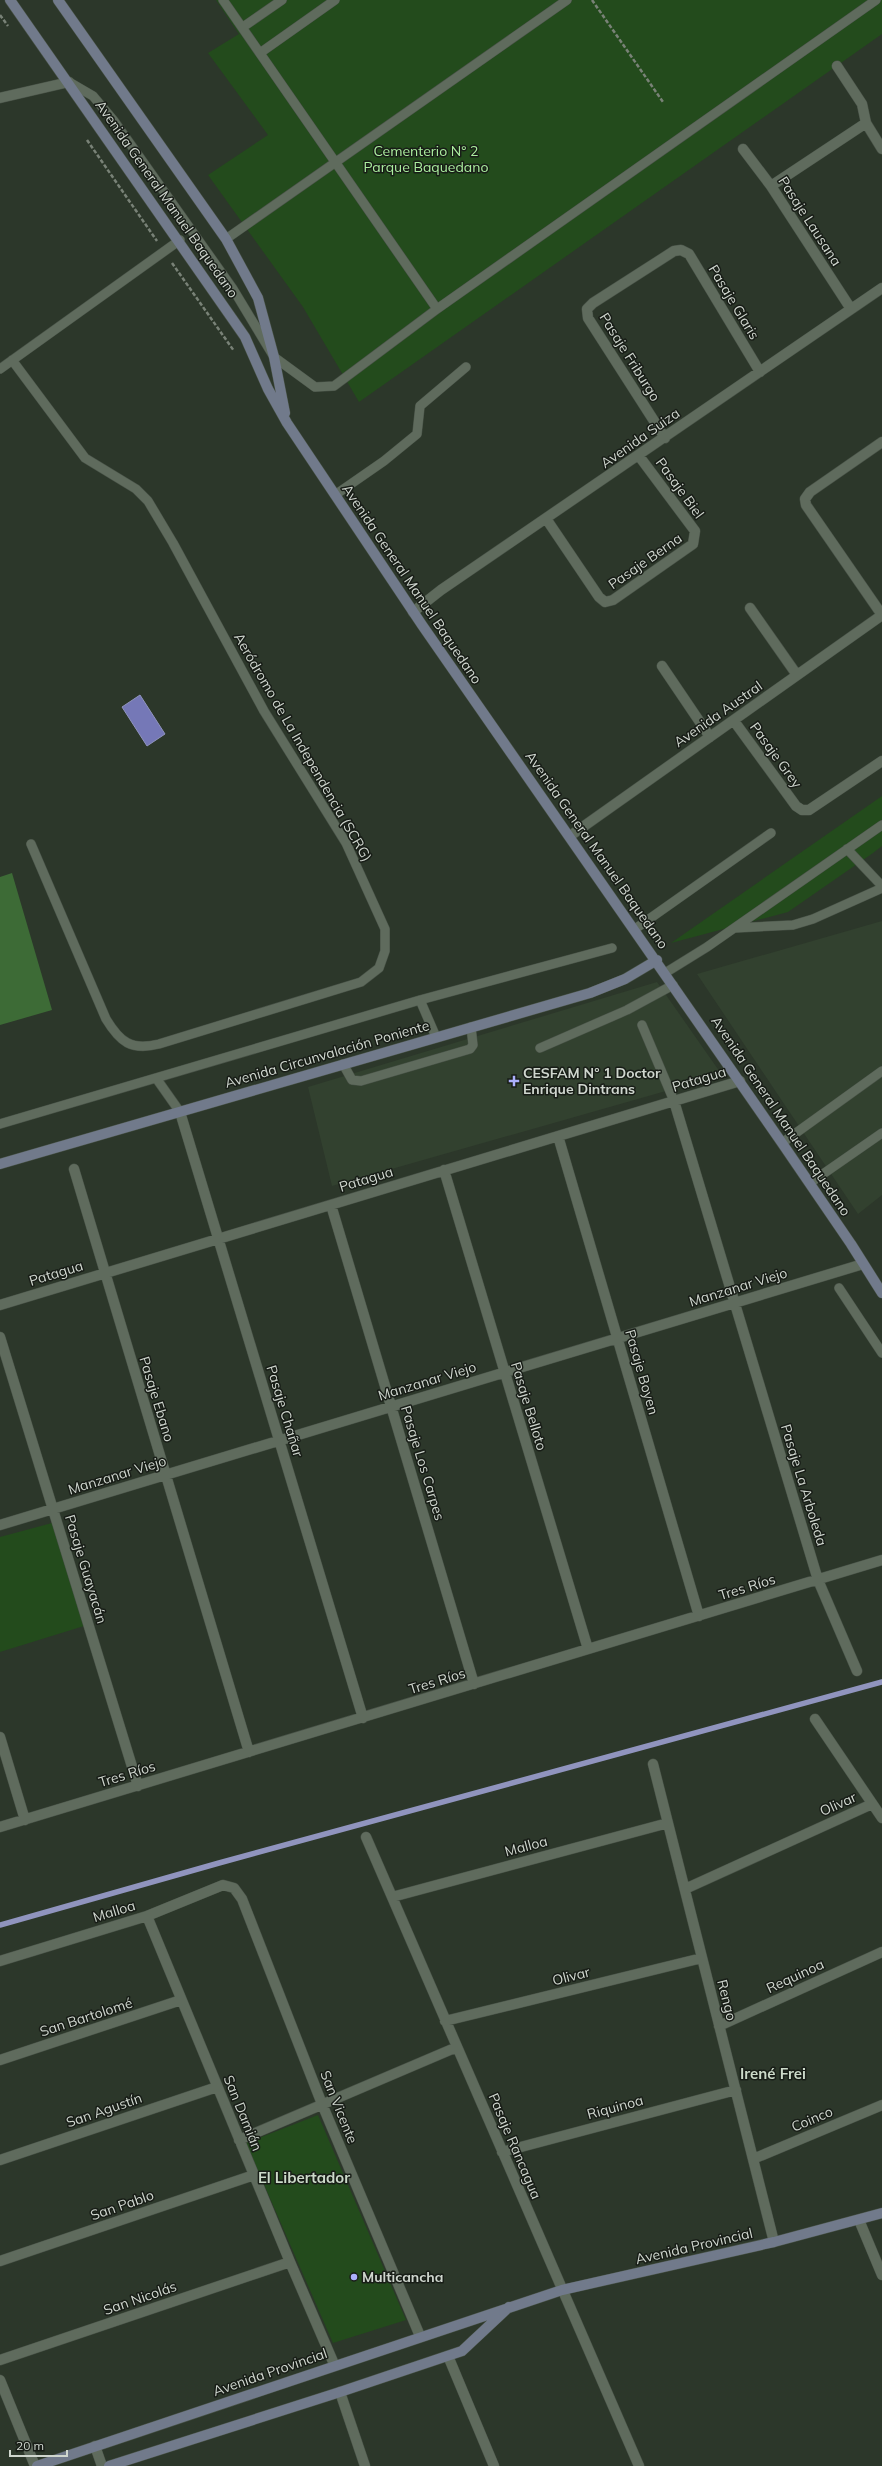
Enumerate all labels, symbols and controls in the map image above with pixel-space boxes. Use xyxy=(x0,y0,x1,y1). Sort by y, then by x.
street label: Avenida General Manuel Baquedano xyxy=(92,97,242,301)
park label: Cementerio N° 2 Parque Baquedano xyxy=(364,142,488,176)
street label: Pasaje Lausana xyxy=(774,173,846,269)
street label: Pasaje Glaris xyxy=(705,261,763,343)
street label: Pasaje Friburgo xyxy=(596,309,664,405)
street label: Avenida Suiza xyxy=(597,404,683,472)
street label: Pasaje Biel xyxy=(652,454,708,522)
street label: Avenida General Manuel Baquedano xyxy=(338,481,486,687)
street label: Pasaje Berna xyxy=(605,529,685,593)
street label: Aeródromo de La Independencia (SCRG) xyxy=(230,629,376,865)
street label: Avenida Austral xyxy=(670,677,766,751)
street label: Pasaje Grey xyxy=(746,718,806,792)
street label: Avenida General Manuel Baquedano xyxy=(522,748,672,952)
street label: Avenida General Manuel Baquedano xyxy=(707,1013,855,1219)
street label: Avenida Circunvalación Poniente xyxy=(223,1016,431,1092)
street label: Patagua xyxy=(670,1062,728,1096)
place label: CESFAM N° 1 Doctor Enrique Dintrans xyxy=(523,1064,661,1098)
marker: CESFAM N° 1 Doctor Enrique Dintrans xyxy=(508,1075,520,1087)
street label: Patagua xyxy=(337,1162,395,1196)
street label: Patagua xyxy=(27,1256,85,1290)
street label: Manzanar Viejo xyxy=(687,1264,789,1310)
street label: Pasaje Boyen xyxy=(621,1327,663,1417)
street label: Pasaje Ebano xyxy=(135,1354,179,1444)
street label: Manzanar Viejo xyxy=(376,1358,478,1404)
street label: Pasaje Belloto xyxy=(507,1360,551,1452)
street label: Pasaje Chañar xyxy=(263,1363,308,1460)
street label: Pasaje Los Carpes xyxy=(397,1403,449,1523)
street label: Pasaje La Arboleda xyxy=(777,1422,831,1548)
street label: Manzanar Viejo xyxy=(66,1452,168,1498)
street label: Pasaje Guayacán xyxy=(61,1512,111,1626)
street label: Tres Ríos xyxy=(716,1570,778,1604)
street label: Tres Ríos xyxy=(406,1664,468,1698)
street label: Tres Ríos xyxy=(96,1757,158,1791)
street label: Olivar xyxy=(817,1788,860,1820)
street label: Malloa xyxy=(503,1832,549,1860)
street label: Malloa xyxy=(91,1896,137,1926)
street label: Requinoa xyxy=(763,1955,827,1997)
street label: Olivar xyxy=(550,1962,593,1989)
street label: Rengo xyxy=(713,1978,741,2022)
street label: San Bartolomé xyxy=(37,1994,135,2040)
district label: Irené Frei xyxy=(740,2064,806,2083)
street label: San Vicente xyxy=(316,2068,362,2146)
street label: San Damián xyxy=(220,2073,266,2153)
street label: San Agustín xyxy=(64,2089,144,2131)
street label: Pasaje Rancagua xyxy=(485,2090,545,2202)
street label: Riquinoa xyxy=(585,2091,645,2123)
street label: Coinco xyxy=(789,2102,835,2136)
district label: El Libertador xyxy=(258,2168,350,2187)
street label: San Pablo xyxy=(88,2186,156,2224)
street label: Avenida Provincial xyxy=(634,2224,754,2268)
place label: Multicancha xyxy=(362,2268,443,2286)
marker: Multicancha xyxy=(349,2272,359,2282)
street label: San Nicolás xyxy=(101,2277,179,2319)
street label: Avenida Provincial xyxy=(210,2344,330,2400)
scale bar xyxy=(10,2432,67,2458)
text: 20 m xyxy=(16,2438,44,2453)

